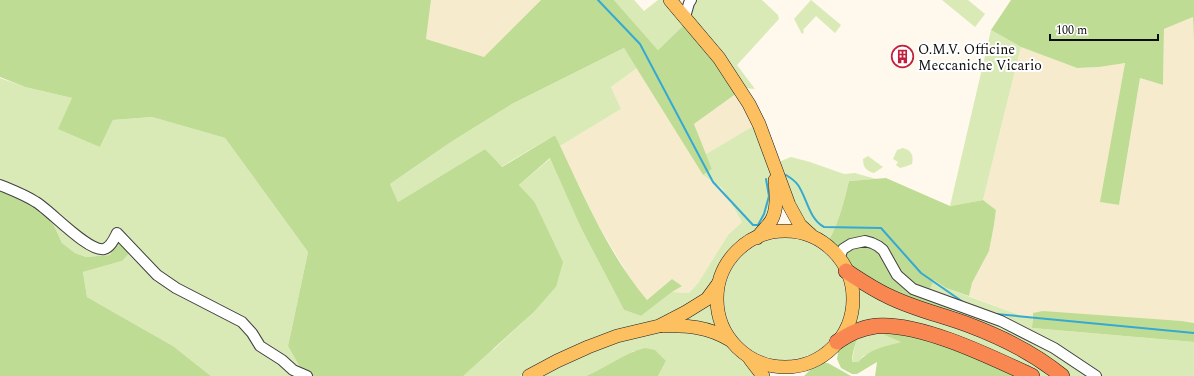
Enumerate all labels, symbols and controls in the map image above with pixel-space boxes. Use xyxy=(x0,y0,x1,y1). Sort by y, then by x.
scale bar xyxy=(1050,16,1158,42)
text: 100 m xyxy=(1056,21,1087,40)
place label: O.M.V. Officine Meccaniche Vicario xyxy=(918,39,1042,76)
building icon: O.M.V. Officine Meccaniche Vicario xyxy=(889,44,915,70)

